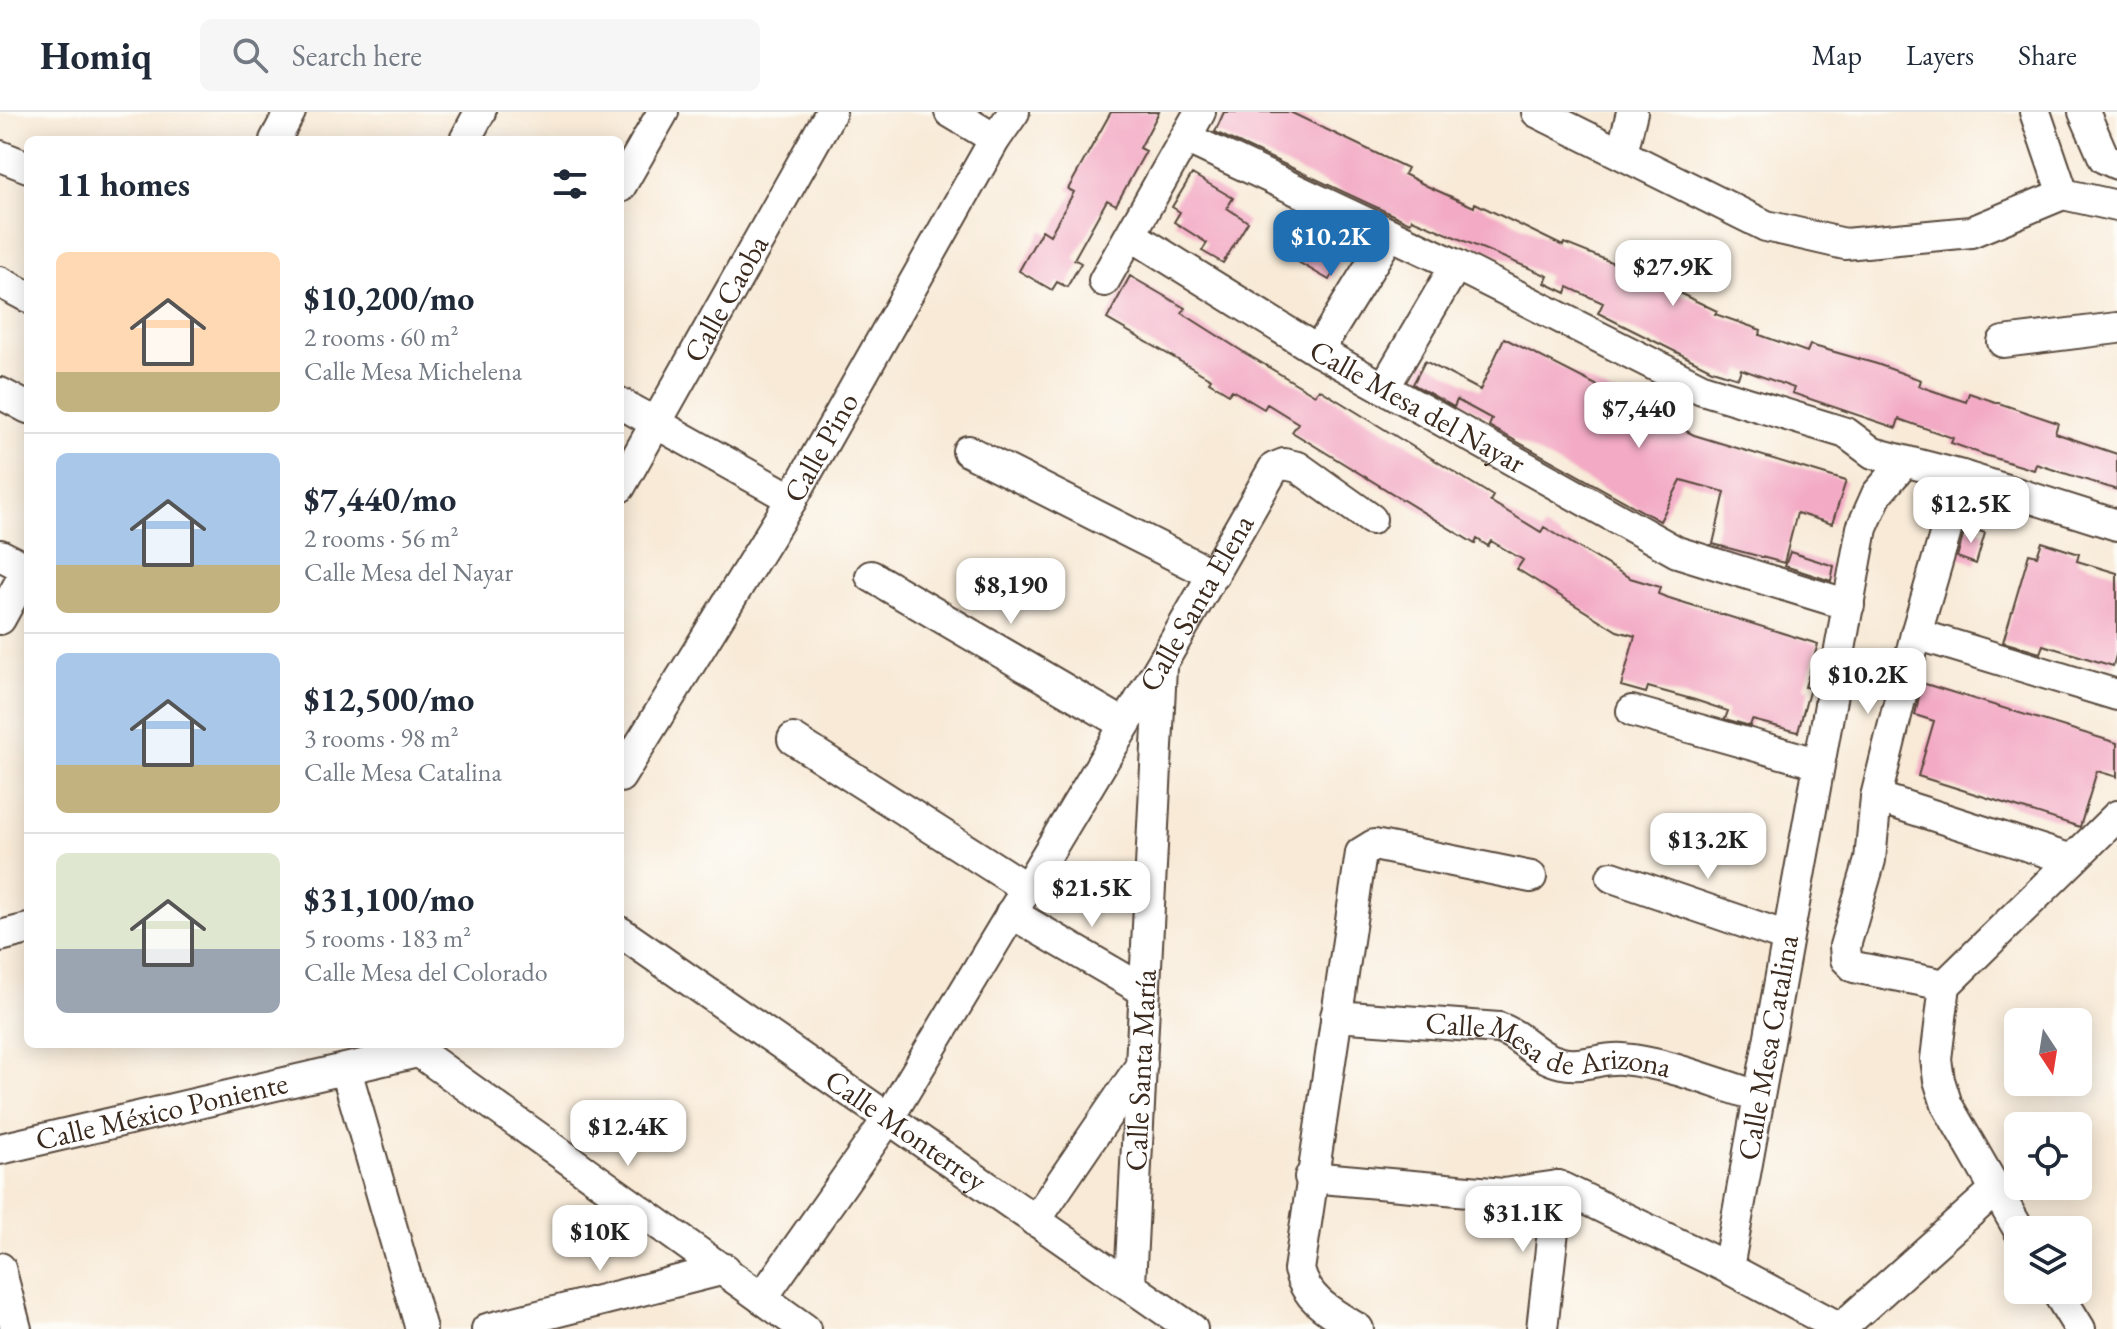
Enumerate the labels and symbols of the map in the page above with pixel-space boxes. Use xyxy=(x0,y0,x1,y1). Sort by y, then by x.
pin: $10.2K xyxy=(1266,210,1396,278)
street label: Calle Caoba xyxy=(674,228,777,369)
pin: $27.9K xyxy=(1608,240,1738,308)
street label: Calle Mesa del Nayar xyxy=(1303,330,1533,482)
pin: $7,440 xyxy=(1574,382,1704,450)
street label: Calle Pino xyxy=(774,385,867,509)
pin: $12.5K xyxy=(1906,477,2036,545)
street label: Calle Santa Elena xyxy=(1130,507,1262,699)
pin: $8,190 xyxy=(946,558,1076,626)
pin: $10.2K xyxy=(1803,648,1933,716)
pin: $13.2K xyxy=(1643,813,1773,881)
pin: $21.5K xyxy=(1027,861,1157,929)
street label: Calle Mesa Catalina xyxy=(1728,932,1807,1163)
street label: Calle Santa María xyxy=(1116,968,1165,1172)
street label: Calle Mesa de Arizona xyxy=(1424,1003,1676,1086)
north arrow xyxy=(2004,1008,2092,1096)
street label: Calle Monterrey xyxy=(818,1060,995,1200)
street label: Calle México Poniente xyxy=(32,1063,291,1159)
pin: $12.4K xyxy=(563,1100,693,1168)
pin: $31.1K xyxy=(1458,1186,1588,1254)
pin: $10K xyxy=(553,1205,647,1273)

